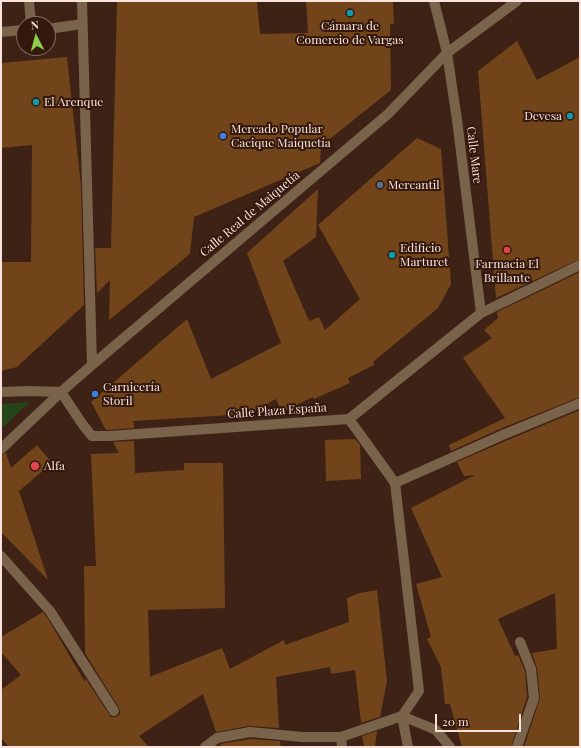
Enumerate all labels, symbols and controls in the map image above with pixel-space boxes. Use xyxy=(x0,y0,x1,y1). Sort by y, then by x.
marker: Cámara de Comercio de Vargas xyxy=(345,8,355,18)
north arrow xyxy=(16,16,56,56)
text: N xyxy=(30,17,40,32)
place label: Cámara de Comercio de Vargas xyxy=(296,19,404,47)
place label: El Arenque xyxy=(44,95,103,109)
marker: El Arenque xyxy=(31,97,41,107)
place label: Devesa xyxy=(524,109,562,123)
marker: Devesa xyxy=(565,111,575,121)
place label: Mercado Popular Cacique Maiquetía xyxy=(231,122,331,150)
street label: Calle Mare xyxy=(463,126,485,184)
marker: Mercado Popular Cacique Maiquetía xyxy=(218,131,228,141)
street label: Calle Real de Maiquetía xyxy=(197,168,303,260)
place label: Mercantil xyxy=(388,178,440,192)
marker: Mercantil xyxy=(375,180,385,190)
place label: Edificio Marturet xyxy=(400,241,448,269)
marker: Farmacia El Brillante xyxy=(502,245,512,255)
marker: Edificio Marturet xyxy=(387,250,397,260)
place label: Farmacia El Brillante xyxy=(475,257,539,285)
place label: Carnicería Storil xyxy=(103,380,160,408)
marker: Carnicería Storil xyxy=(90,389,100,399)
street label: Calle Plaza España xyxy=(227,400,327,422)
place label: Alfa xyxy=(44,459,65,473)
marker: Alfa xyxy=(29,460,41,472)
scale bar xyxy=(437,706,523,732)
text: 20 m xyxy=(442,713,469,729)

